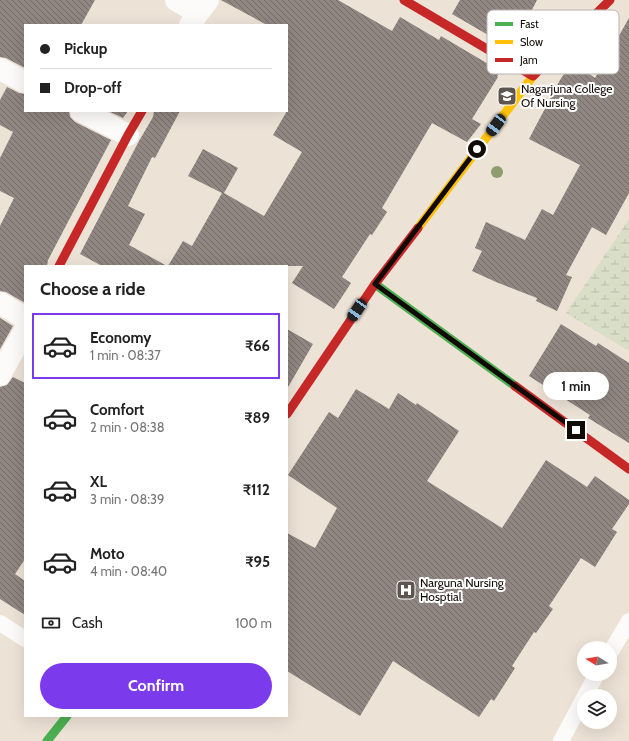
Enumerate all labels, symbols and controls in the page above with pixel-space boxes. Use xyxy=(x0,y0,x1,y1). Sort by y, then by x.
legend xyxy=(487,10,619,74)
text: Fast xyxy=(520,17,539,31)
text: Slow xyxy=(520,35,543,49)
text: Pickup xyxy=(64,40,107,58)
text: Jam xyxy=(519,53,538,67)
text: Drop-off xyxy=(64,79,122,97)
place label: Nagarjuna College Of Nursing xyxy=(521,81,612,110)
school or university icon: Nagarjuna College Of Nursing xyxy=(496,85,518,107)
car xyxy=(484,112,508,138)
route start xyxy=(468,140,486,158)
text: Choose a ride xyxy=(40,278,145,300)
car xyxy=(345,297,369,323)
icon: car xyxy=(42,328,78,364)
text: Economy xyxy=(90,329,151,347)
text: ₹66 xyxy=(245,337,270,355)
text: 1 min · 08:37 xyxy=(90,347,161,363)
callout: 1 min xyxy=(543,372,609,400)
text: 1 min xyxy=(561,378,591,394)
icon: car xyxy=(42,400,78,436)
text: Comfort xyxy=(90,401,144,419)
text: ₹89 xyxy=(244,409,270,427)
text: 2 min · 08:38 xyxy=(90,419,165,435)
route end xyxy=(567,421,585,439)
icon: car xyxy=(42,472,78,508)
text: XL xyxy=(90,473,107,491)
text: ₹112 xyxy=(243,481,270,499)
text: 3 min · 08:39 xyxy=(90,491,164,507)
icon: car xyxy=(42,544,78,580)
text: Moto xyxy=(90,545,124,563)
text: ₹95 xyxy=(245,553,270,571)
text: 4 min · 08:40 xyxy=(90,563,167,579)
place label: Narguna Nursing Hosptial xyxy=(420,575,505,604)
hospital icon: Narguna Nursing Hosptial xyxy=(395,579,417,601)
icon: cash xyxy=(40,612,62,634)
text: Cash xyxy=(72,614,103,632)
text: 100 m xyxy=(235,615,272,631)
north arrow xyxy=(577,641,617,681)
map controls xyxy=(577,641,617,729)
button: Confirm xyxy=(40,663,272,709)
button: layers xyxy=(577,689,617,729)

